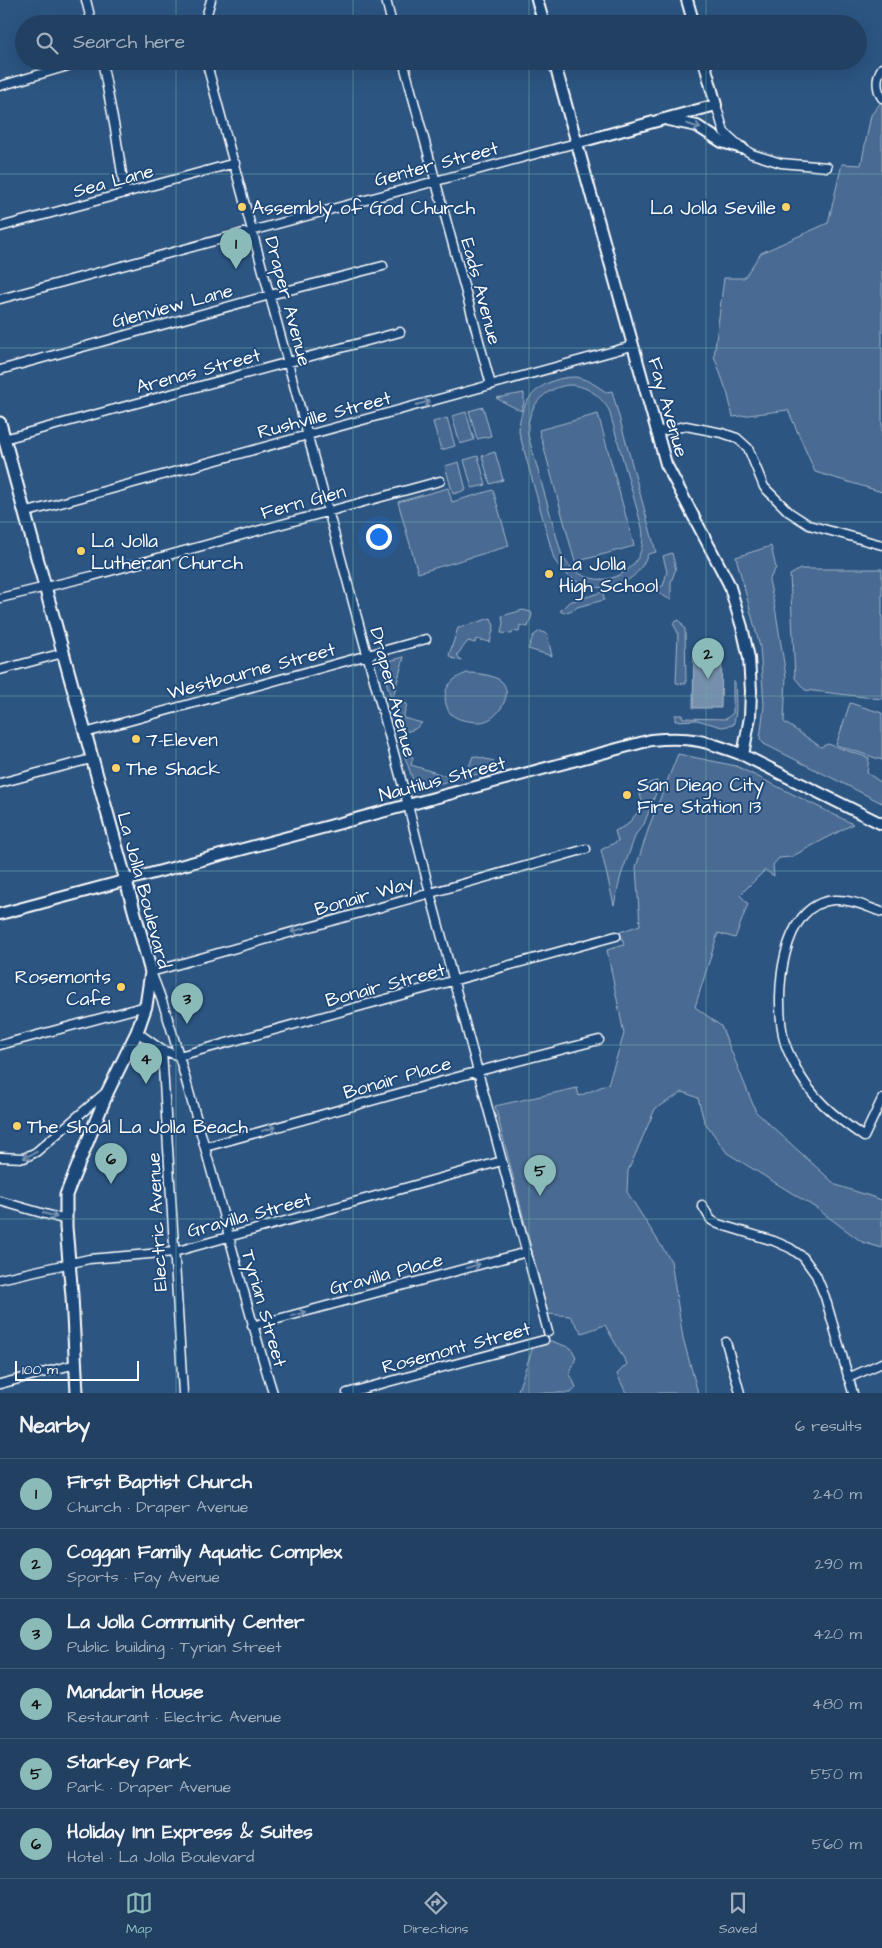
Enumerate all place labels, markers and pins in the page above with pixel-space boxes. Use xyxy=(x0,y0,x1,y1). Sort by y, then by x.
place label: Assembly of God Church xyxy=(252,195,476,223)
place label: La Jolla Seville xyxy=(650,195,776,222)
marker: Assembly of God Church xyxy=(236,201,248,213)
marker: La Jolla Seville xyxy=(780,201,792,213)
pin: 1 xyxy=(220,228,252,269)
place label: La Jolla Lutheran Church xyxy=(91,528,243,577)
marker: La Jolla Lutheran Church xyxy=(75,545,87,557)
place label: La Jolla High School xyxy=(559,551,658,601)
marker: La Jolla High School xyxy=(543,568,555,580)
pin: 2 xyxy=(692,638,724,679)
place label: 7-Eleven xyxy=(146,727,218,754)
marker: 7-Eleven xyxy=(130,733,142,745)
place label: The Shack xyxy=(126,756,220,783)
marker: The Shack xyxy=(110,762,122,774)
place label: San Diego City Fire Station 13 xyxy=(637,772,765,821)
marker: San Diego City Fire Station 13 xyxy=(621,789,633,801)
place label: Rosemonts Cafe xyxy=(15,964,111,1013)
marker: Rosemonts Cafe xyxy=(115,981,127,993)
pin: 3 xyxy=(171,983,203,1024)
pin: 4 xyxy=(130,1043,162,1084)
place label: The Shoal La Jolla Beach xyxy=(27,1114,249,1141)
marker: The Shoal La Jolla Beach xyxy=(11,1120,23,1132)
pin: 6 xyxy=(95,1143,127,1184)
pin: 5 xyxy=(524,1155,556,1196)

